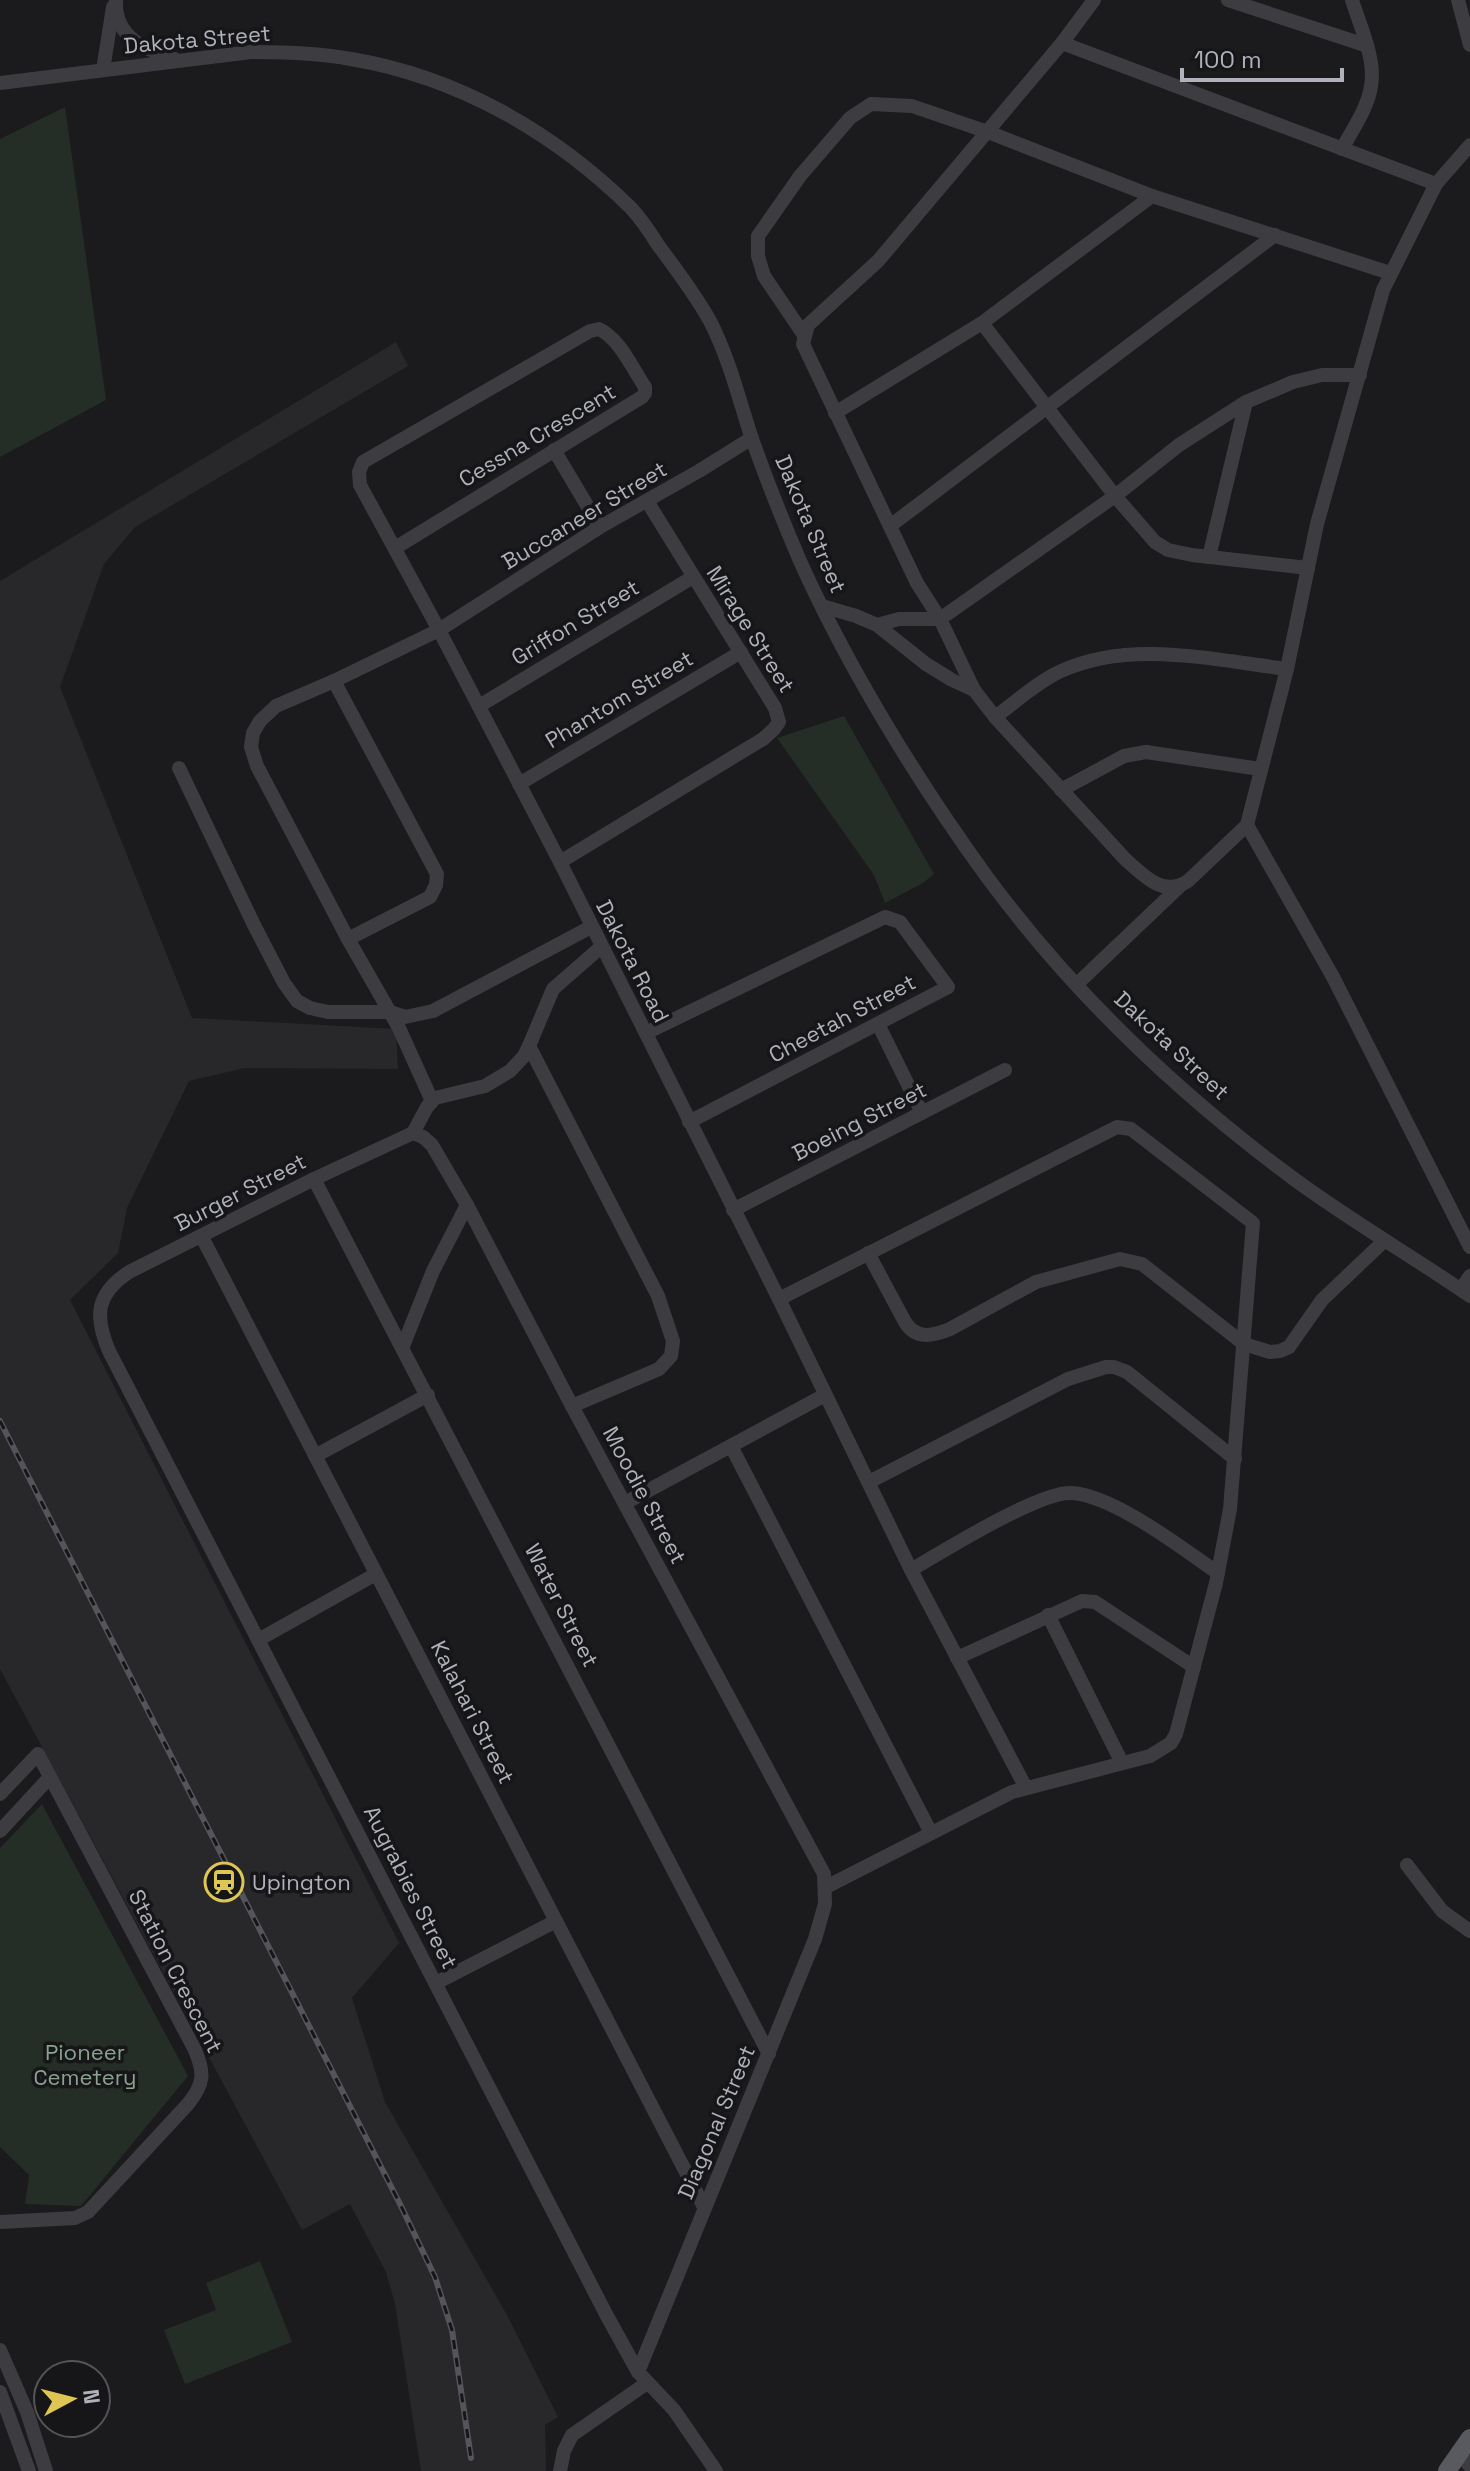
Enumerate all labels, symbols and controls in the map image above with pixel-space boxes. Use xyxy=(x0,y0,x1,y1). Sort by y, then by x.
street label: Dakota Street xyxy=(122,19,272,59)
scale bar xyxy=(1182,32,1342,82)
text: 100 m xyxy=(1194,44,1262,75)
street label: Cessna Crescent xyxy=(453,377,621,493)
street label: Dakota Street xyxy=(769,451,853,597)
street label: Buccaneer Street xyxy=(496,455,672,575)
street label: Mirage Street xyxy=(701,560,801,698)
street label: Griffon Street xyxy=(506,573,644,671)
street label: Phantom Street xyxy=(540,644,698,754)
street label: Dakota Road xyxy=(590,895,676,1027)
street label: Cheetah Street xyxy=(764,968,920,1068)
street label: Dakota Street xyxy=(1109,985,1235,1105)
street label: Boeing Street xyxy=(787,1075,931,1167)
street label: Burger Street xyxy=(169,1147,311,1237)
street label: Moodie Street xyxy=(597,1421,693,1569)
street label: Water Street xyxy=(519,1539,605,1671)
street label: Kalahari Street xyxy=(425,1636,521,1788)
street label: Augrabies Street xyxy=(358,1801,464,1973)
station icon: Upington xyxy=(203,1861,245,1903)
place label: Upington xyxy=(252,1868,351,1896)
street label: Station Crescent xyxy=(123,1885,229,2057)
park label: Pioneer Cemetery xyxy=(33,2038,137,2091)
street label: Diagonal Street xyxy=(671,2041,761,2203)
north arrow xyxy=(32,2359,112,2439)
text: N xyxy=(77,2388,107,2406)

